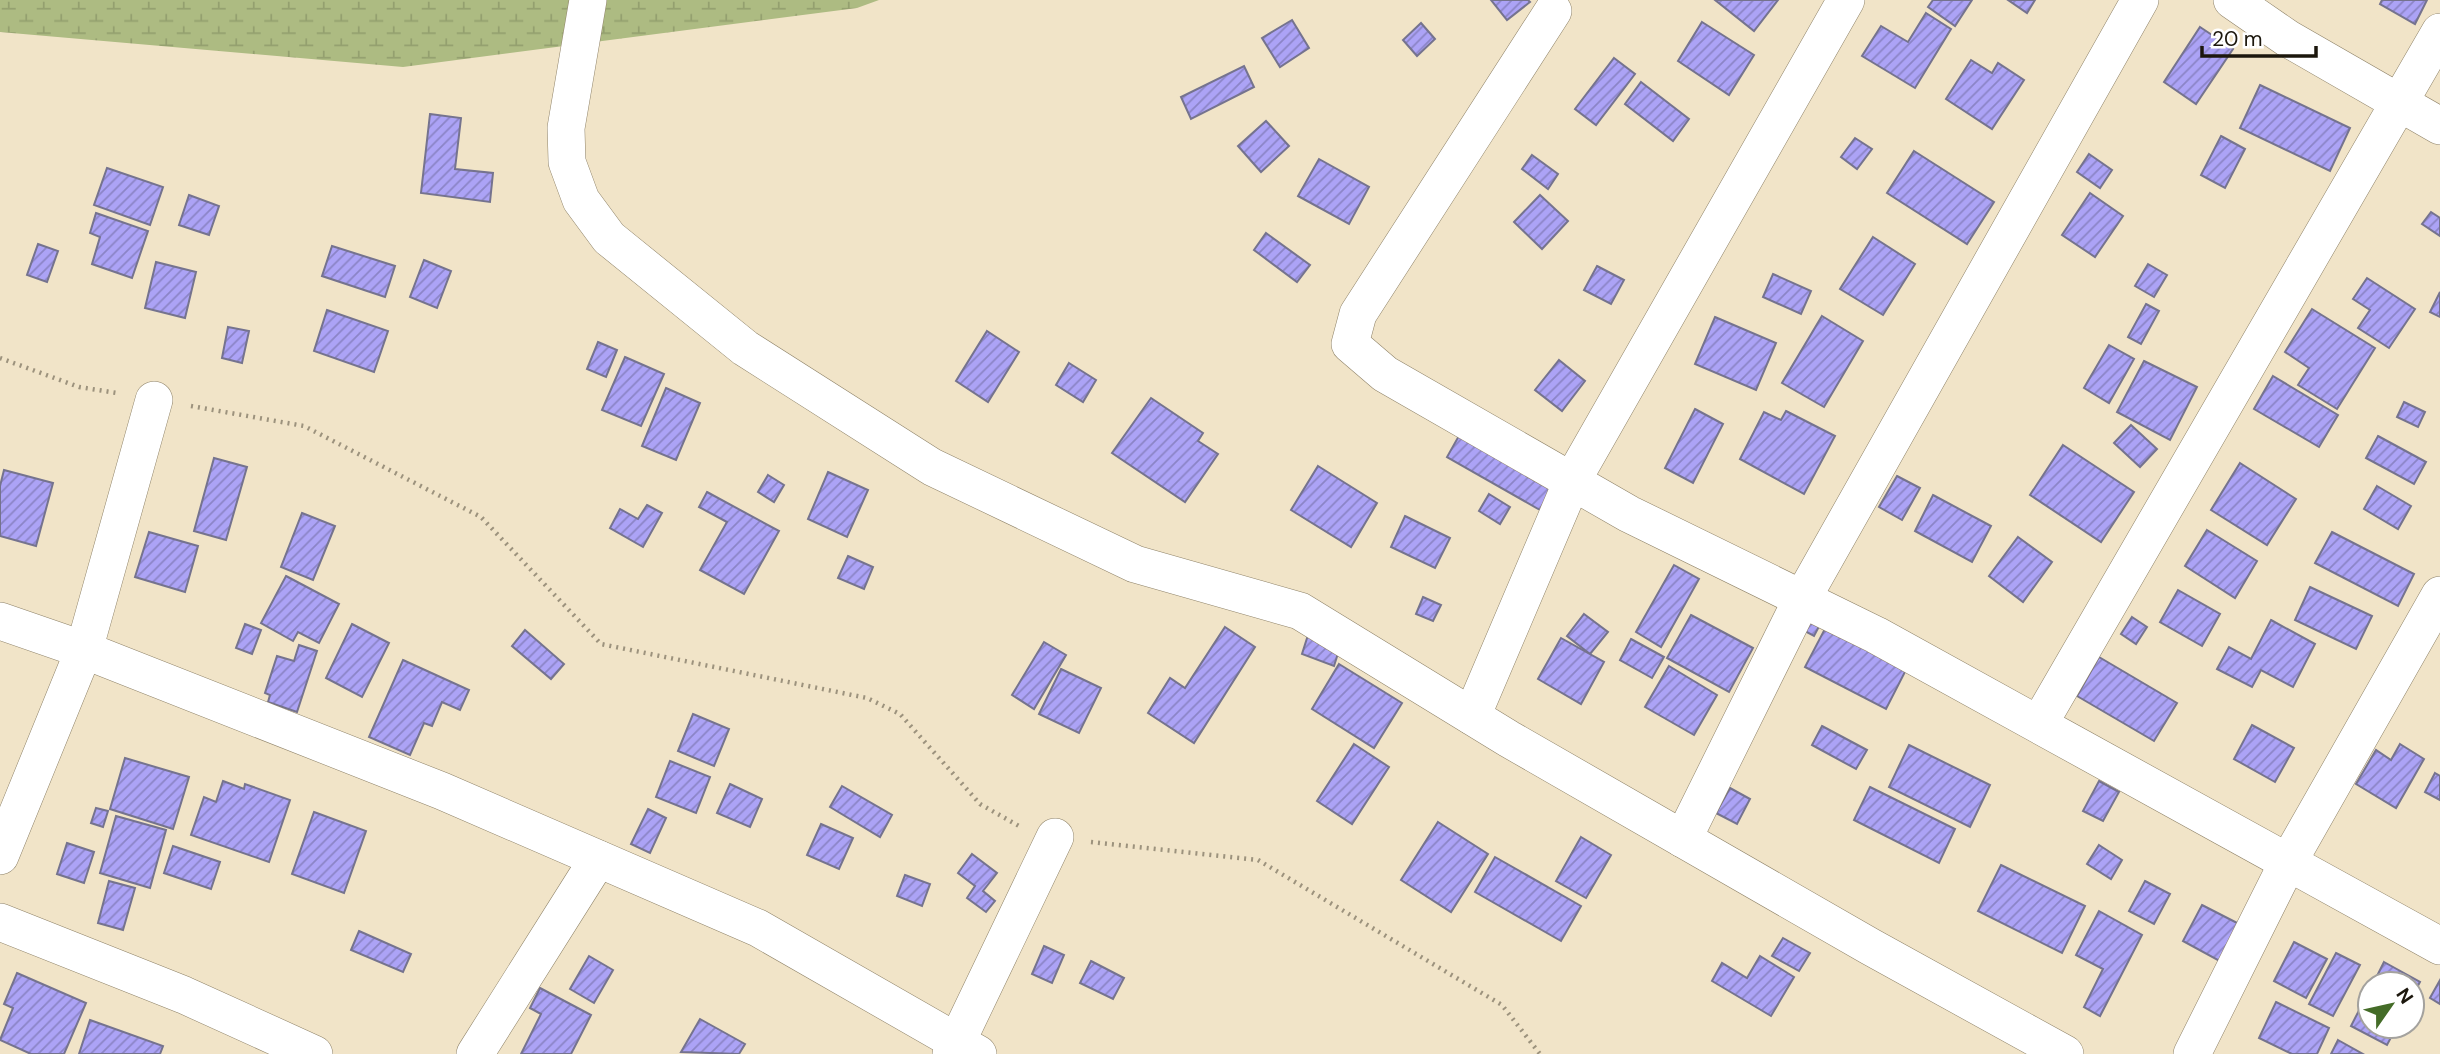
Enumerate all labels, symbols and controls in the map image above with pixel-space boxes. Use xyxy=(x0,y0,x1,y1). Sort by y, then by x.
scale bar xyxy=(2202,14,2316,58)
text: 20 m xyxy=(2212,25,2263,53)
north arrow xyxy=(2356,970,2426,1040)
text: N xyxy=(2390,983,2419,1009)

